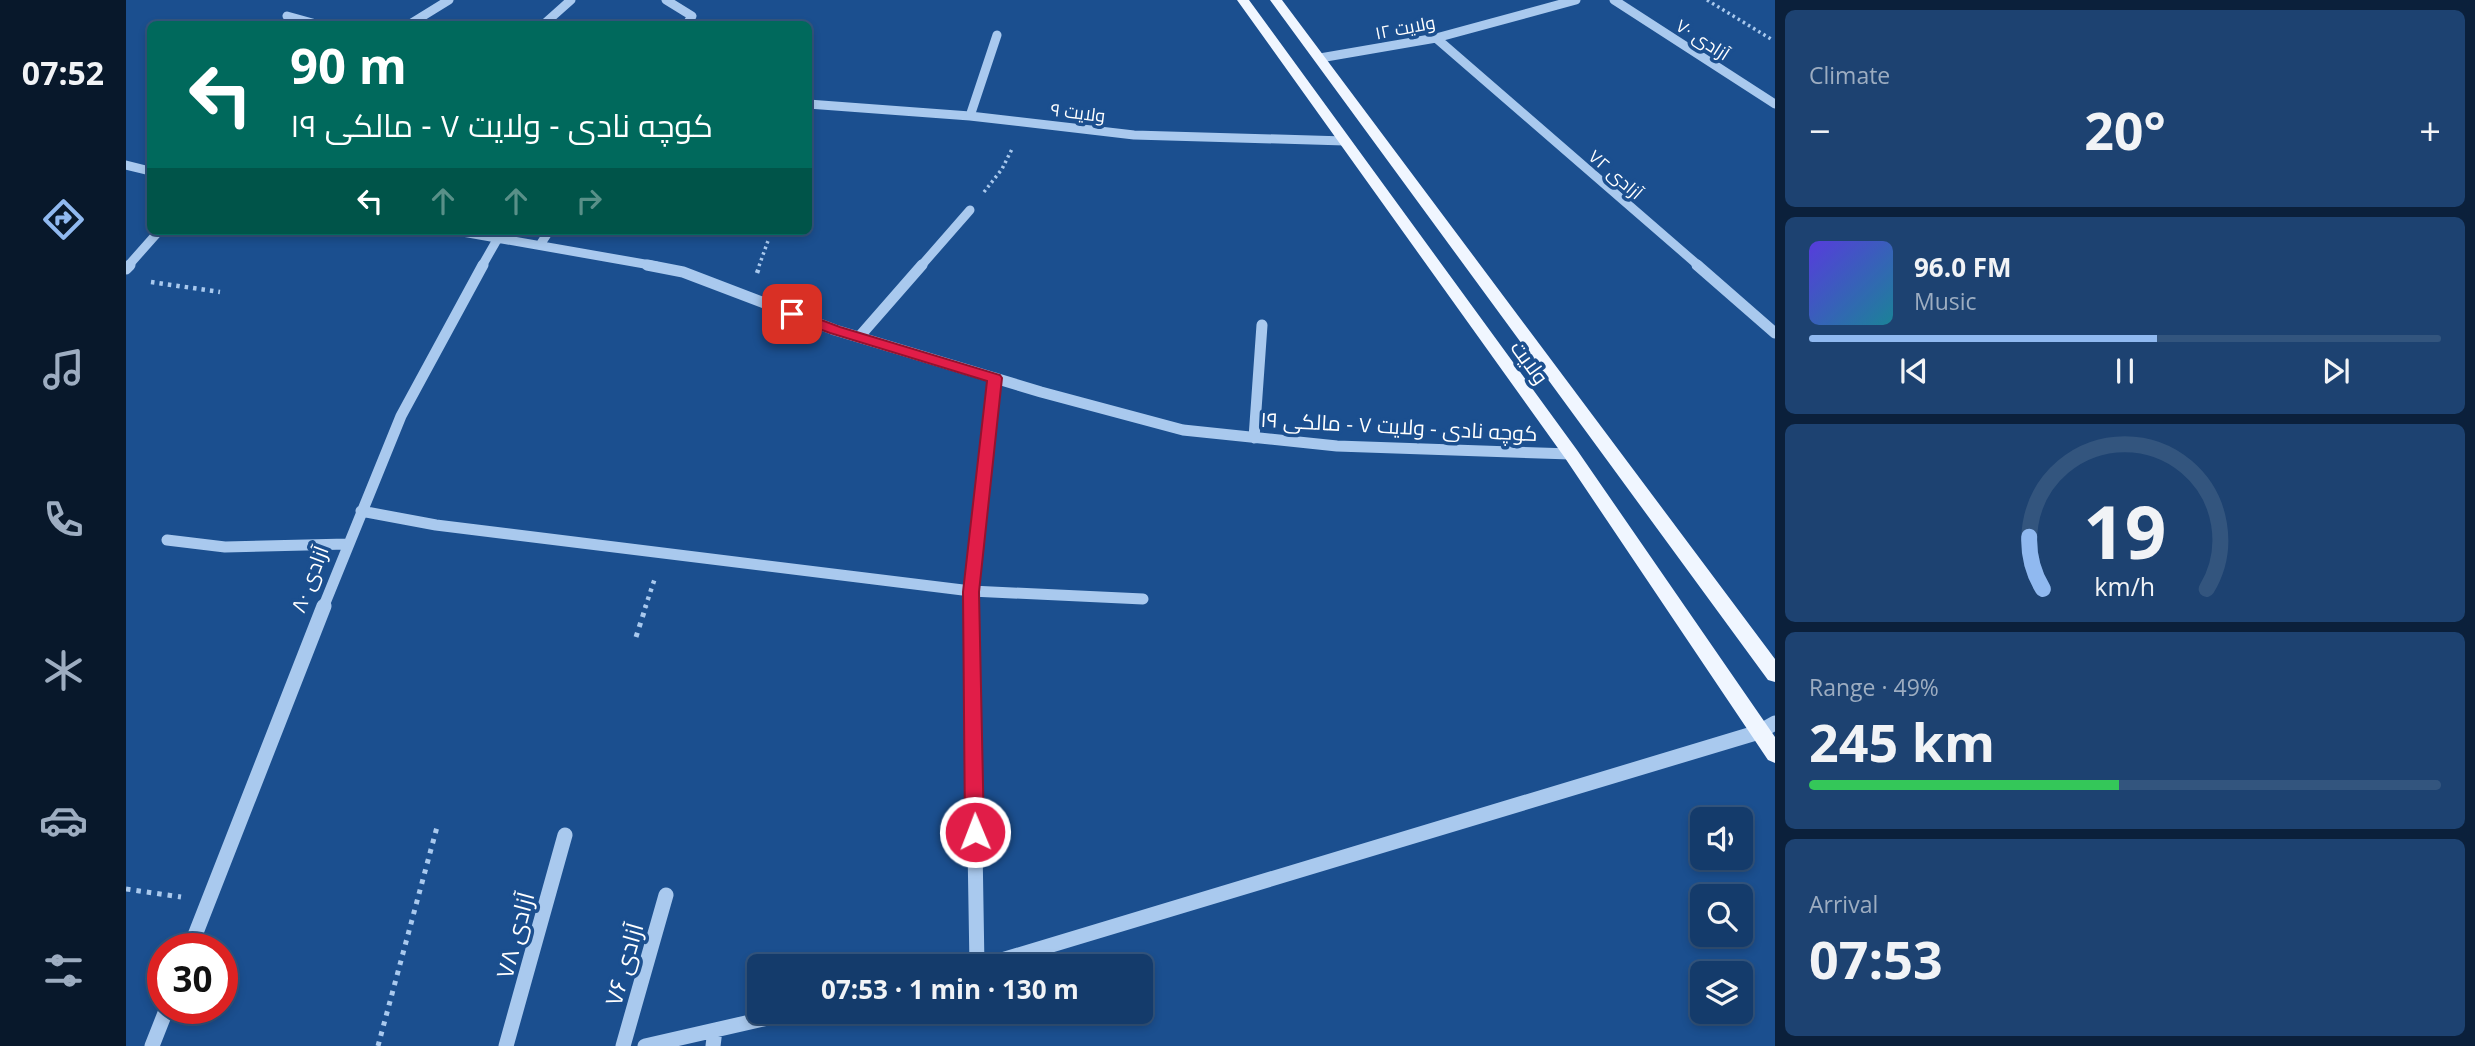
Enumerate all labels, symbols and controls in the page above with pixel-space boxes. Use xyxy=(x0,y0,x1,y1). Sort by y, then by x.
street label: ولایت ۱۲ xyxy=(1373,9,1437,45)
street label: آزادی ۷۰ xyxy=(1671,13,1735,65)
text: 90 m xyxy=(290,32,407,98)
icon: left xyxy=(175,49,266,140)
text: 07:52 xyxy=(22,51,104,94)
text: Climate xyxy=(1809,59,1890,91)
text: 20° xyxy=(2084,94,2166,165)
street label: ولایت ۹ xyxy=(1049,97,1107,127)
text: کوچه نادی - ولایت ۷ - مالکی ۱۹ xyxy=(290,103,713,146)
text: − xyxy=(1809,104,1831,156)
text: + xyxy=(2419,104,2441,156)
street label: آزادی ۷۲ xyxy=(1584,144,1648,204)
icon: left xyxy=(351,182,389,220)
icon: ahead xyxy=(424,182,462,220)
icon: ahead xyxy=(497,182,535,220)
icon: right xyxy=(570,182,608,220)
icon: directions xyxy=(39,195,88,244)
text: 96.0 FM xyxy=(1914,249,2012,285)
pin xyxy=(762,284,822,344)
text: Music xyxy=(1914,285,1977,317)
icon: arrive xyxy=(773,295,811,333)
street label: ولایت xyxy=(1505,334,1555,390)
icon: music xyxy=(39,345,88,394)
icon: previous xyxy=(1895,352,1933,390)
icon: pause xyxy=(2106,352,2144,390)
icon: next xyxy=(2317,352,2355,390)
street label: کوچه نادی - ولایت ۷ - مالکی ۱۹ xyxy=(1260,405,1538,448)
text: 19 xyxy=(2083,481,2167,580)
icon: phone xyxy=(39,495,88,544)
street label: آزادی ۸۰ xyxy=(283,541,335,617)
text: km/h xyxy=(2095,569,2155,603)
icon: climate xyxy=(39,646,88,695)
text: Range · 49% xyxy=(1809,671,1939,703)
text: 245 km xyxy=(1809,706,1995,777)
position arrow xyxy=(938,795,1012,869)
icon: car xyxy=(39,796,88,845)
map controls xyxy=(1690,807,1753,1024)
button: sound xyxy=(1690,807,1753,870)
button: search xyxy=(1690,884,1753,947)
street label: آزادی ۷۸ xyxy=(487,887,542,982)
text: Arrival xyxy=(1809,888,1878,920)
street label: آزادی ۷۶ xyxy=(595,918,651,1009)
text: 07:53 xyxy=(1809,923,1943,994)
speed limit sign: 30 xyxy=(147,933,238,1024)
icon: filters xyxy=(39,946,88,995)
button: layers xyxy=(1690,961,1753,1024)
text: 07:53 · 1 min · 130 m xyxy=(821,971,1079,1007)

